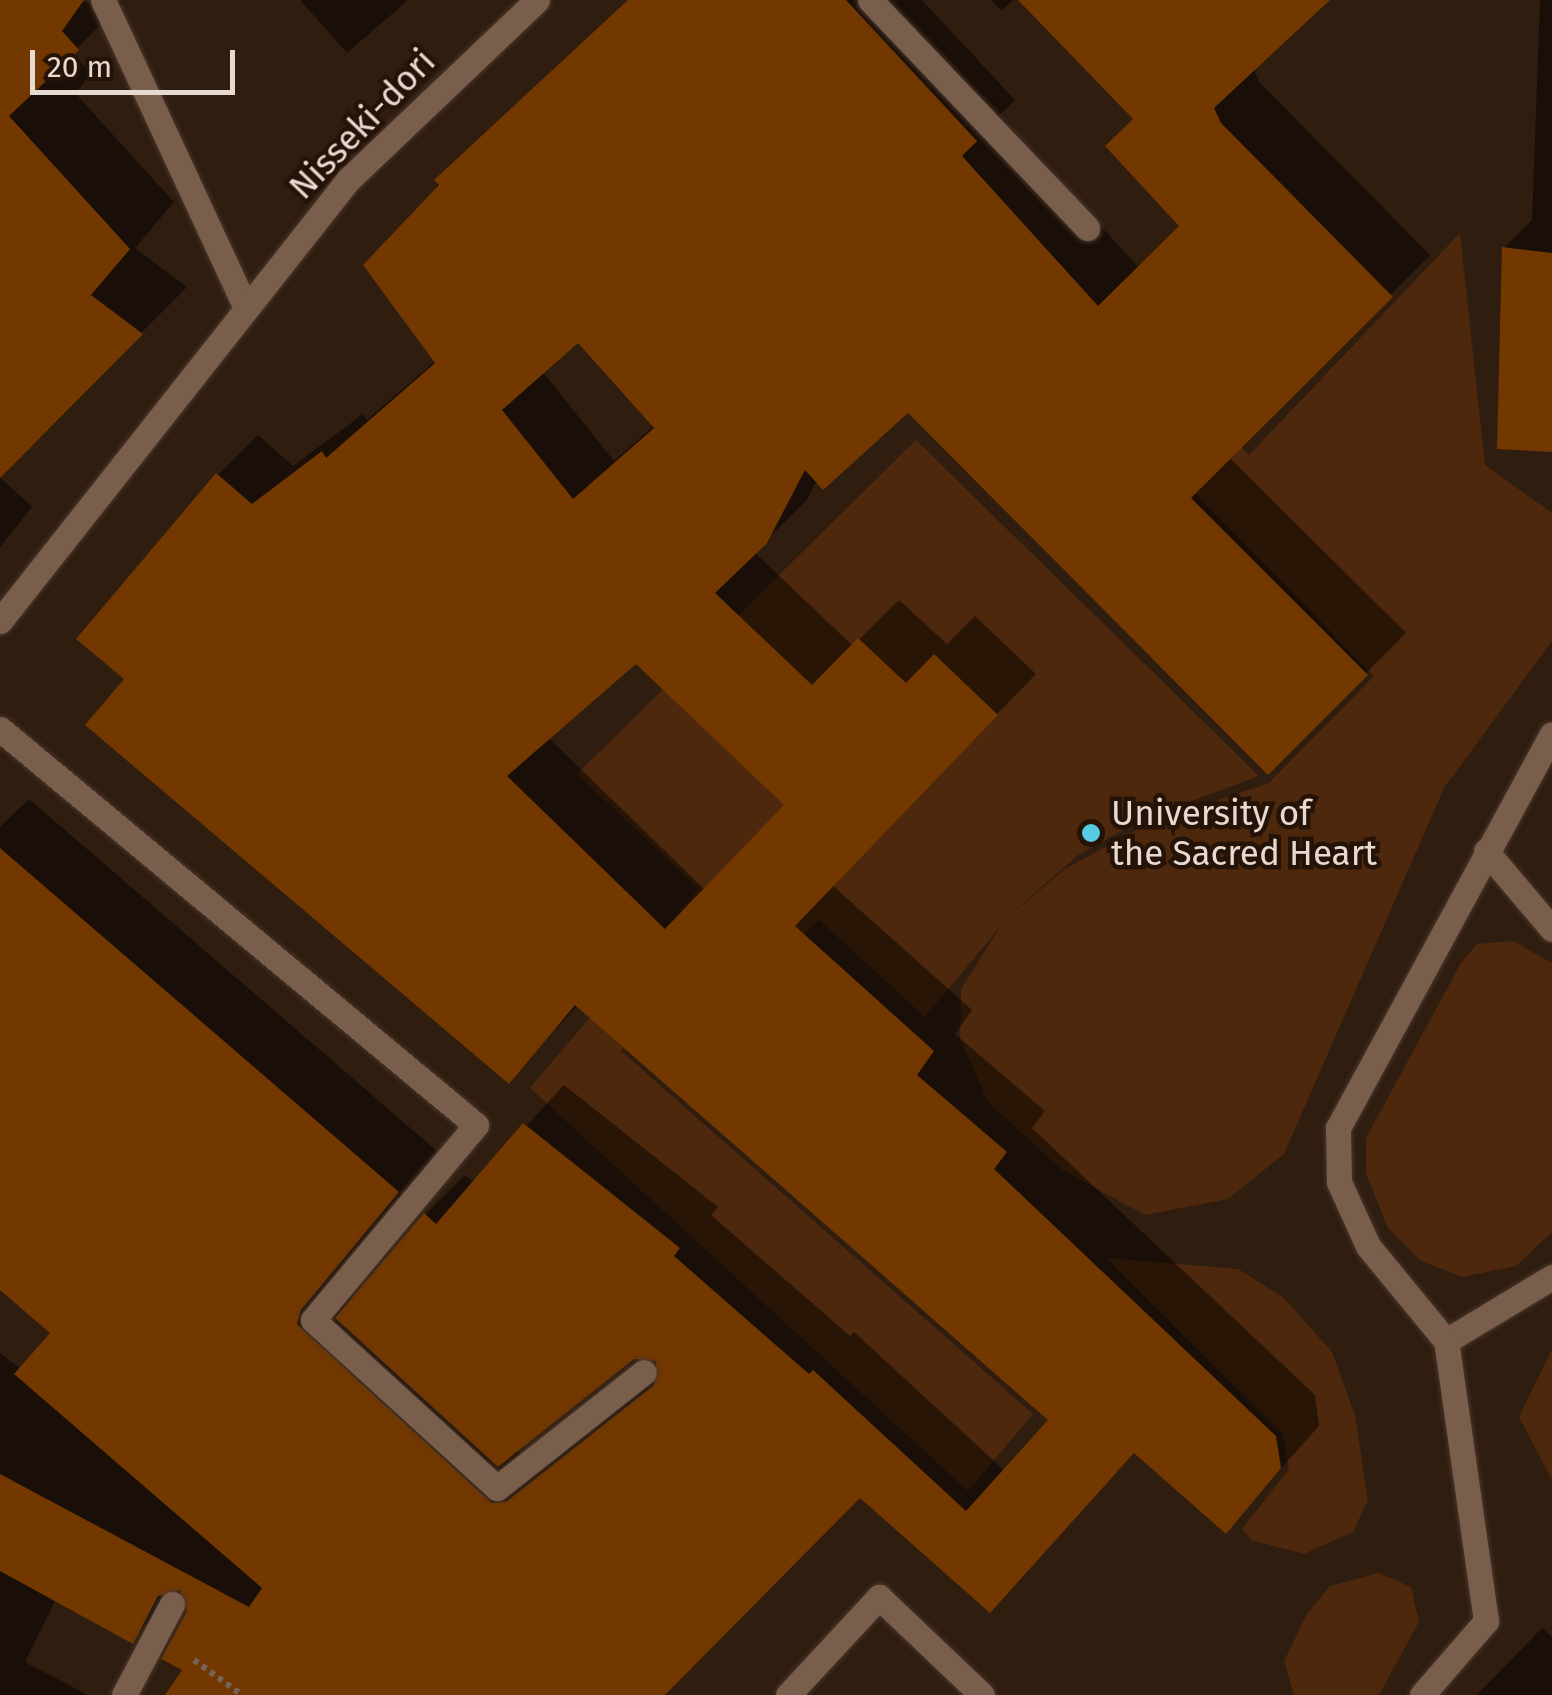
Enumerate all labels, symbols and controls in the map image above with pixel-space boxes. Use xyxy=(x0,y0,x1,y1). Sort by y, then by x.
scale bar xyxy=(35,30,240,92)
street label: Nisseki-dori xyxy=(280,40,444,208)
text: 20 m xyxy=(47,49,112,85)
place label: University of the Sacred Heart xyxy=(1111,792,1377,874)
marker: University of the Sacred Heart xyxy=(1080,822,1102,844)

